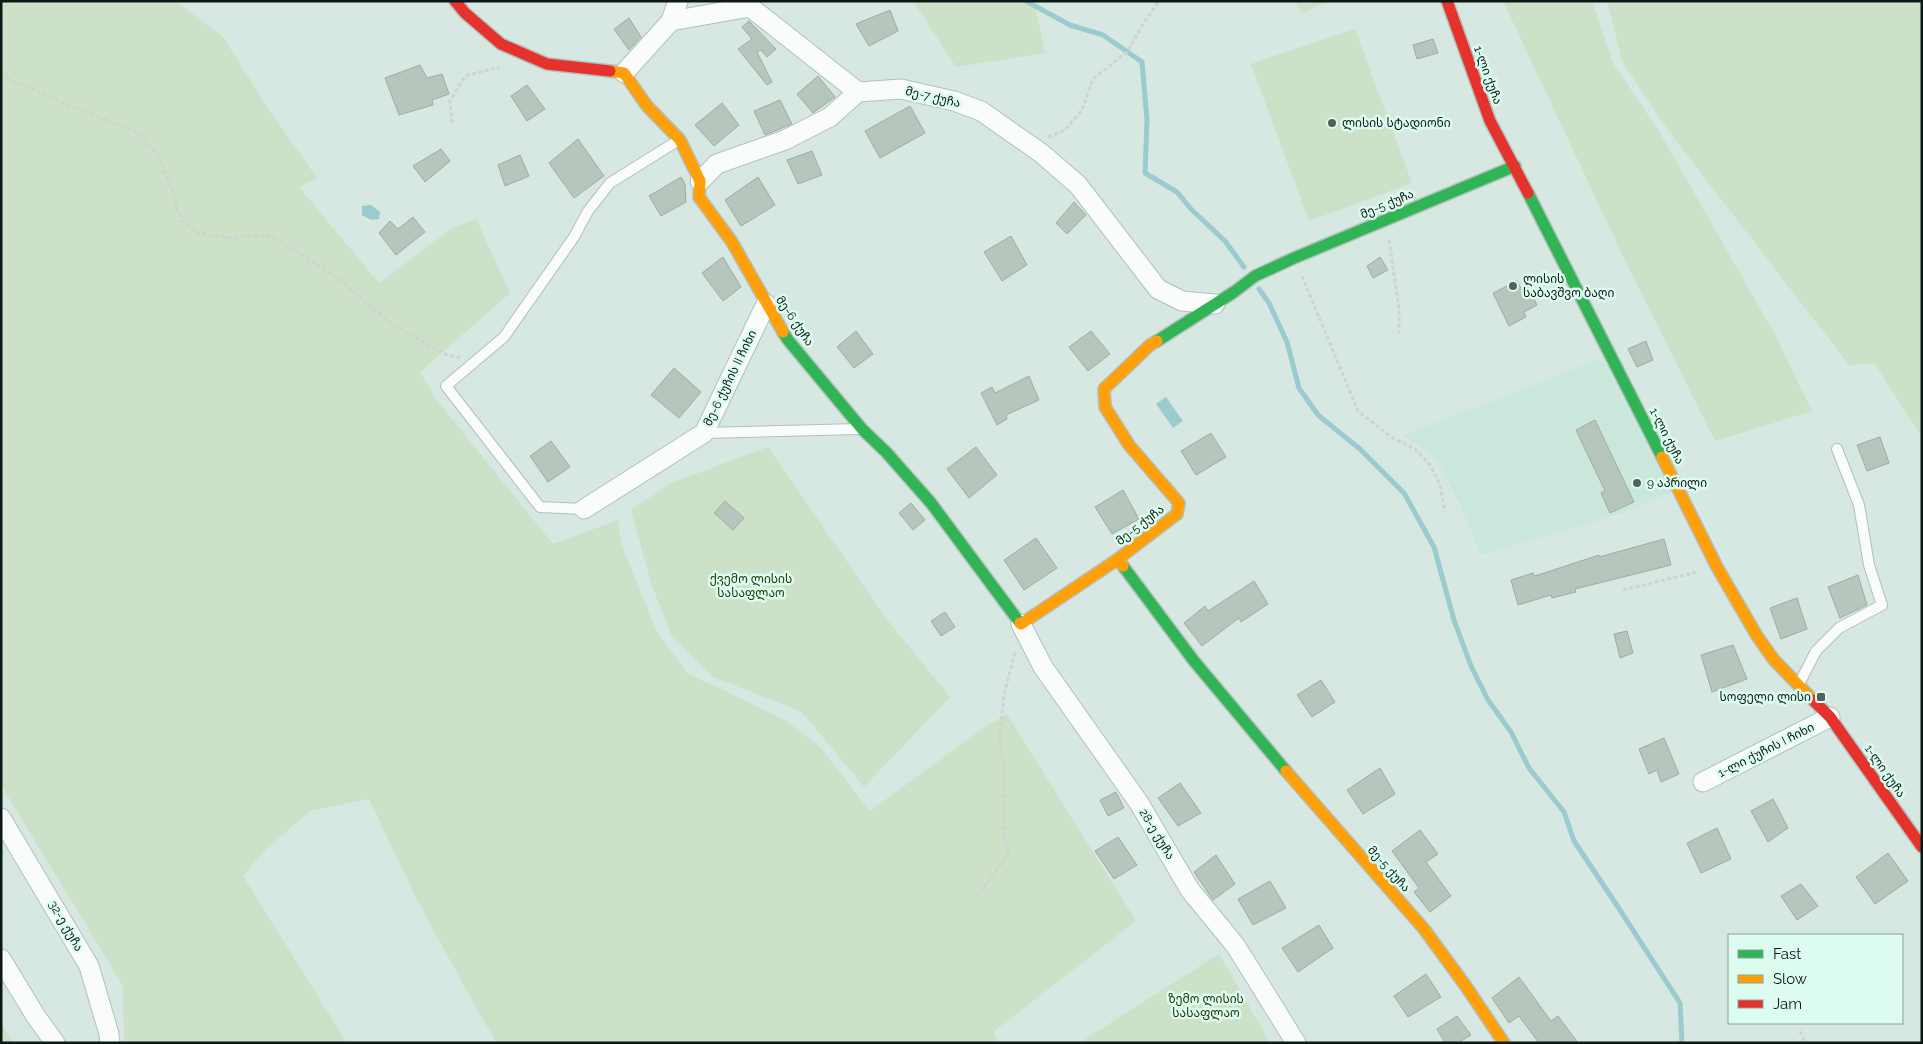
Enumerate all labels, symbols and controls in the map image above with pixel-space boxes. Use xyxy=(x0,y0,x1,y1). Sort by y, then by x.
street label: 1-ლი ქუჩა xyxy=(1470,44,1505,106)
street label: მე-7 ქუჩა xyxy=(904,84,962,110)
place label: ლისის სტადიონი xyxy=(1342,116,1451,131)
marker: ლისის სტადიონი xyxy=(1326,117,1338,129)
street label: მე-5 ქუჩა xyxy=(1358,186,1416,222)
place label: ლისის საბავშვო ბაღი xyxy=(1523,272,1614,301)
marker: ლისის საბავშვო ბაღი xyxy=(1507,280,1519,292)
street label: მე-6 ქუჩა xyxy=(773,293,817,349)
street label: მე-6 ქუჩის II ჩიხი xyxy=(701,328,759,428)
street label: 1-ლი ქუჩა xyxy=(1646,406,1687,467)
place label: 9 აპრილი xyxy=(1647,476,1707,491)
marker: 9 აპრილი xyxy=(1631,477,1643,489)
street label: მე-5 ქუჩა xyxy=(1113,502,1167,548)
park label: ქვემო ლისის სასაფლაო xyxy=(710,572,792,601)
place label: სოფელი ლისი xyxy=(1720,690,1811,705)
marker: სოფელი ლისი xyxy=(1815,691,1827,703)
street label: 1-ლი ქუჩის I ჩიხი xyxy=(1716,720,1817,781)
street label: 1-ლი ქუჩა xyxy=(1861,742,1908,801)
street label: 28-ე ქუჩა xyxy=(1136,806,1178,862)
street label: მე-5 ქუჩა xyxy=(1365,843,1413,895)
street label: 32-ე ქუჩა xyxy=(46,898,86,954)
legend xyxy=(1728,934,1903,1024)
text: Fast xyxy=(1773,945,1801,963)
text: Slow xyxy=(1773,970,1807,988)
park label: ზემო ლისის სასაფლაო xyxy=(1168,992,1244,1021)
text: Jam xyxy=(1773,995,1802,1013)

